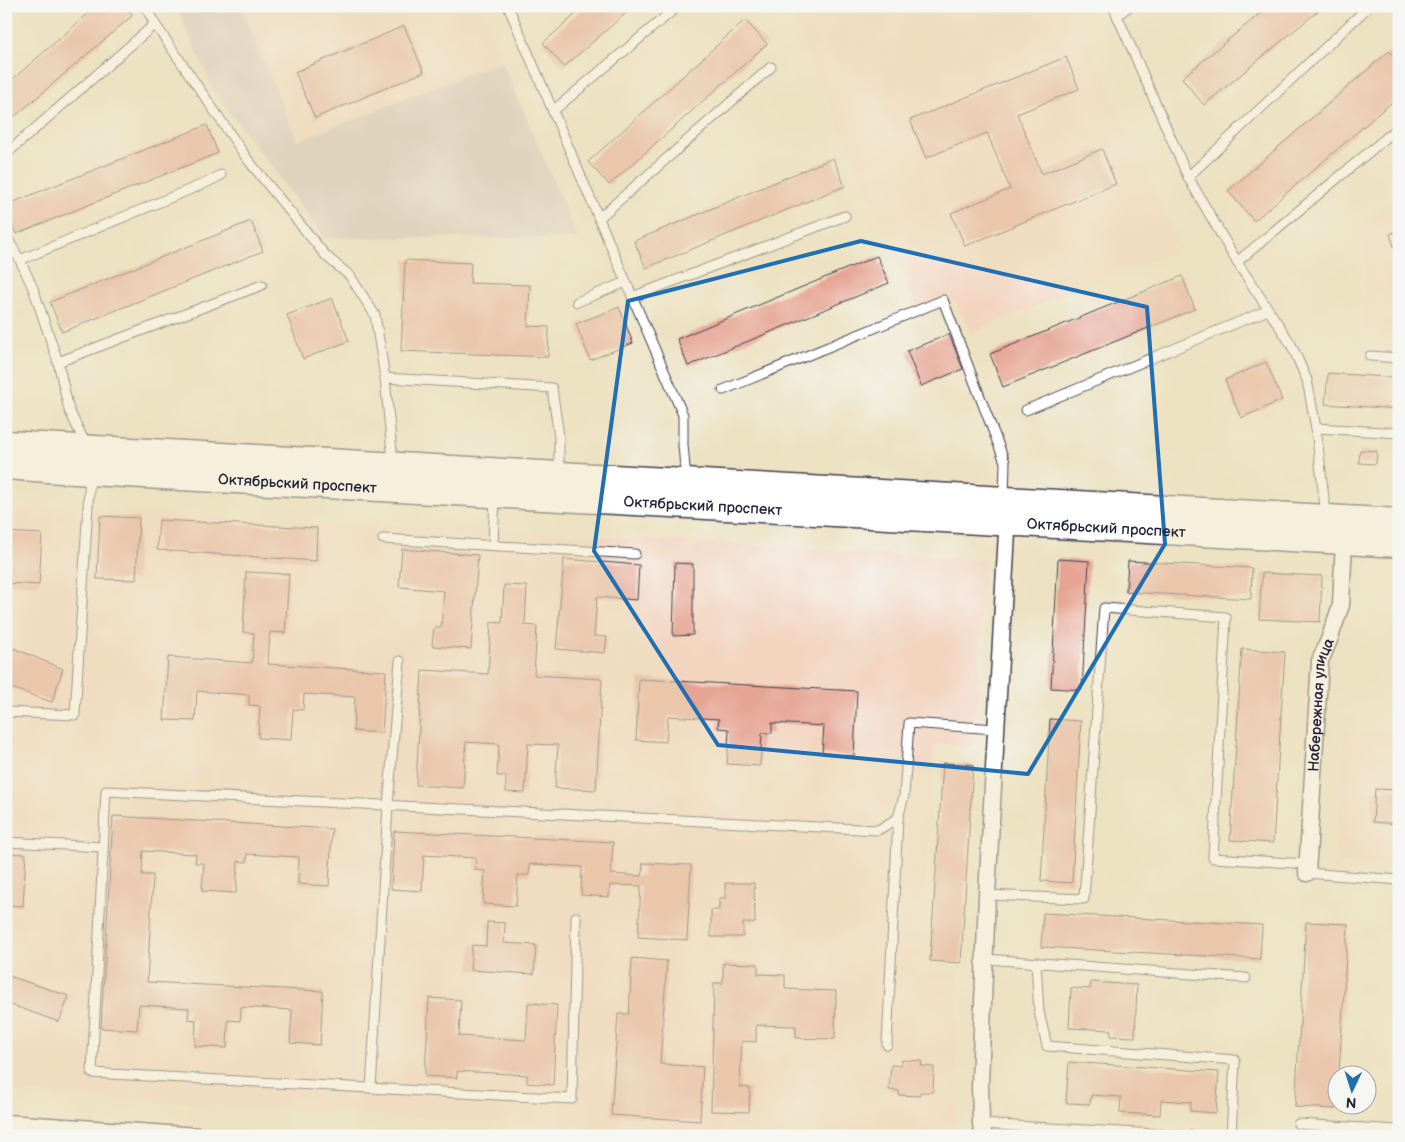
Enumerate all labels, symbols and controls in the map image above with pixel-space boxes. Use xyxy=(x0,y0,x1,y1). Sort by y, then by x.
street label: Октябрьский проспект xyxy=(218,470,377,498)
street label: Октябрьский проспект xyxy=(623,492,783,520)
street label: Октябрьский проспект xyxy=(1026,515,1186,542)
street label: Набережная улица xyxy=(1304,635,1339,772)
north arrow xyxy=(1328,1064,1378,1114)
text: N xyxy=(1345,1094,1357,1111)

